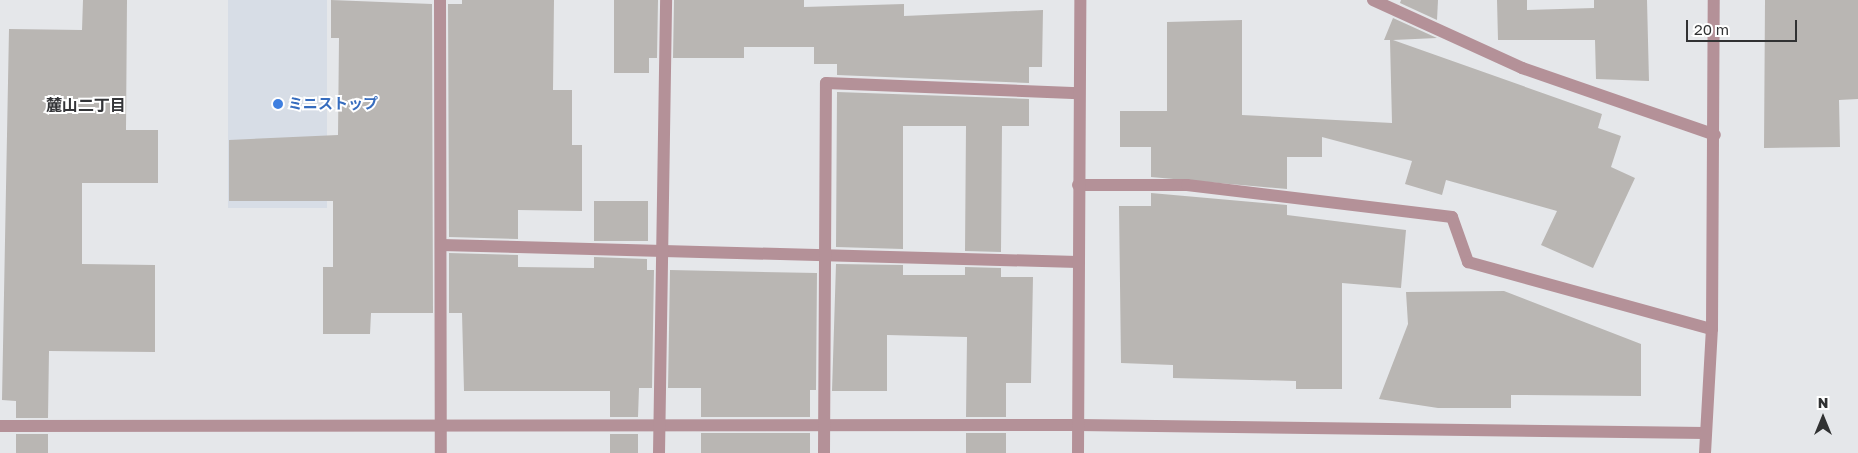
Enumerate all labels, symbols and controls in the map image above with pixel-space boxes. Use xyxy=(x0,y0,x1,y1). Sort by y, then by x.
scale bar xyxy=(1688,10,1799,42)
text: 20 m xyxy=(1694,20,1729,38)
district label: 麓山二丁目 xyxy=(46,95,126,115)
place label: ミニストップ xyxy=(288,95,378,113)
marker: ミニストップ xyxy=(272,98,284,110)
north arrow xyxy=(1798,393,1848,443)
text: N xyxy=(1818,394,1828,411)

